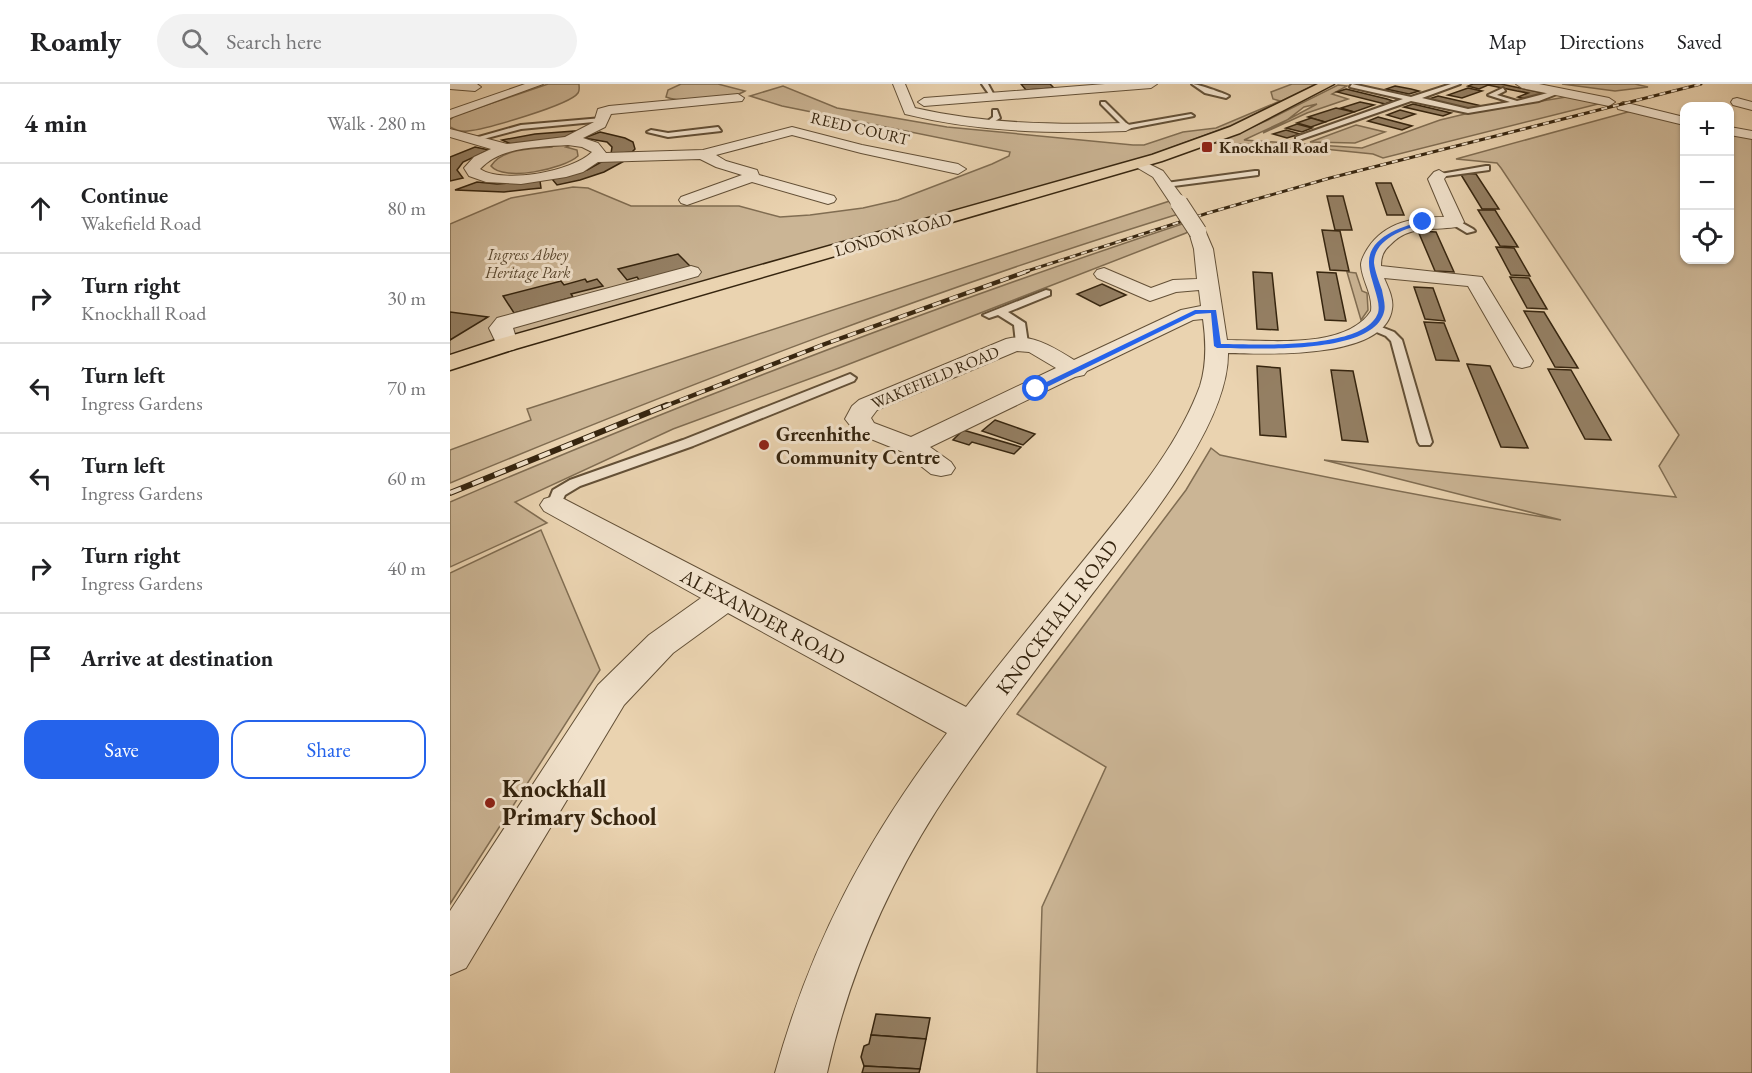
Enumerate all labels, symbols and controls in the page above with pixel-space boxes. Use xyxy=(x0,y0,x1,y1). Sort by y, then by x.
search box xyxy=(157,14,577,68)
text: Roamly xyxy=(30,23,121,59)
icon: search xyxy=(178,25,211,58)
text: Search here xyxy=(226,27,322,56)
text: Map xyxy=(1489,28,1526,55)
text: Directions xyxy=(1559,28,1644,55)
text: Saved xyxy=(1677,28,1722,55)
map controls xyxy=(1680,102,1734,264)
button: + xyxy=(1680,102,1734,156)
text: 4 min xyxy=(24,106,87,140)
street label: REED COURT xyxy=(809,107,912,150)
text: Walk · 280 m xyxy=(327,110,426,136)
place label: Knockhall Road xyxy=(1219,137,1329,158)
marker: Knockhall Road xyxy=(1200,140,1214,154)
button: − xyxy=(1680,156,1734,210)
text: Continue xyxy=(81,181,168,210)
icon: ahead xyxy=(24,192,57,225)
text: 80 m xyxy=(387,195,426,221)
street label: LONDON ROAD xyxy=(832,208,954,261)
route end xyxy=(1409,208,1435,234)
text: Wakefield Road xyxy=(81,210,201,236)
button: locate xyxy=(1680,210,1734,264)
park label: Ingress Abbey Heritage Park xyxy=(484,244,571,283)
text: Turn right xyxy=(81,271,180,300)
icon: right xyxy=(24,282,57,315)
text: 30 m xyxy=(387,285,426,311)
text: Knockhall Road xyxy=(81,300,206,326)
street label: WAKEFIELD ROAD xyxy=(868,341,1002,414)
text: Turn left xyxy=(81,361,165,390)
icon: left xyxy=(24,372,57,405)
text: 70 m xyxy=(387,375,426,401)
route start xyxy=(1022,375,1048,401)
text: Ingress Gardens xyxy=(81,390,203,416)
place label: Greenhithe Community Centre xyxy=(776,421,940,470)
marker: Greenhithe Community Centre xyxy=(757,438,771,452)
text: Turn left xyxy=(81,451,165,480)
icon: left xyxy=(24,462,57,495)
text: 60 m xyxy=(387,465,426,491)
text: Ingress Gardens xyxy=(81,480,203,506)
street label: KNOCKHALL ROAD xyxy=(990,534,1124,700)
text: Turn right xyxy=(81,541,180,570)
icon: right xyxy=(24,552,57,585)
text: 40 m xyxy=(387,555,426,581)
street label: ALEXANDER ROAD xyxy=(675,562,850,671)
text: Ingress Gardens xyxy=(81,570,203,596)
icon: arrive xyxy=(24,642,57,675)
text: Arrive at destination xyxy=(81,644,273,673)
button: Save xyxy=(24,720,219,779)
button: Share xyxy=(231,720,426,779)
place label: Knockhall Primary School xyxy=(502,773,657,833)
marker: Knockhall Primary School xyxy=(483,796,497,810)

